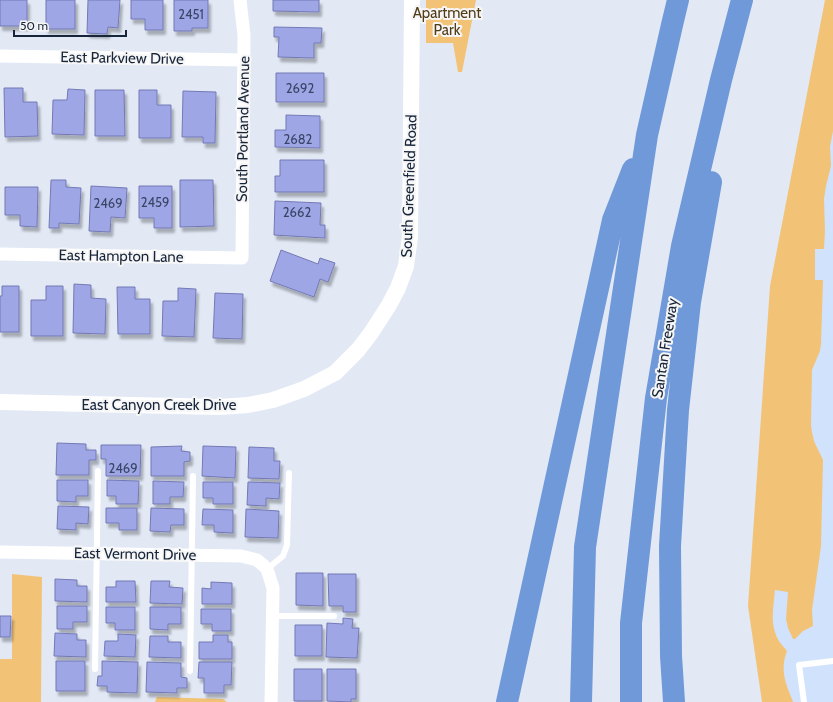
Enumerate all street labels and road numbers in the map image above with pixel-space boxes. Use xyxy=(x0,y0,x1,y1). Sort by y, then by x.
street label: East Parkview Drive xyxy=(60,48,184,68)
street label: South Portland Avenue xyxy=(233,55,253,202)
street label: South Greenfield Road xyxy=(398,114,420,258)
street label: East Hampton Lane xyxy=(58,246,184,266)
street label: Santan Freeway xyxy=(648,296,682,399)
street label: East Canyon Creek Drive xyxy=(82,396,237,414)
street label: East Vermont Drive xyxy=(74,544,197,564)

